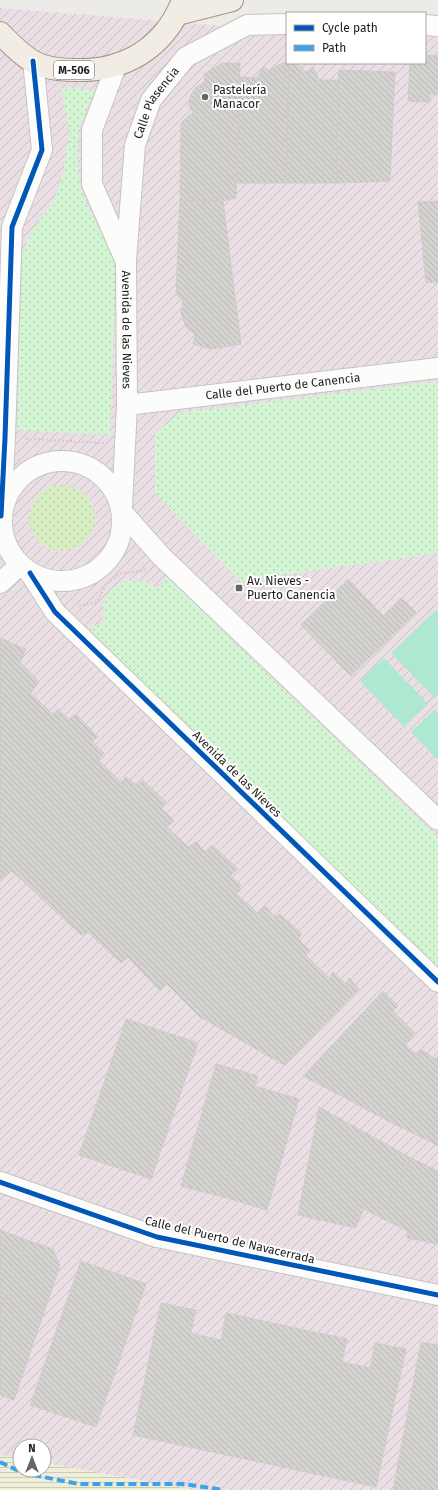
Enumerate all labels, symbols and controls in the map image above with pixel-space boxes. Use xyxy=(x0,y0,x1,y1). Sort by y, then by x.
legend xyxy=(286,12,426,64)
text: Cycle path xyxy=(322,21,378,35)
text: Path xyxy=(322,41,346,55)
road number: M-506 xyxy=(54,61,94,79)
street label: Calle Plasencia xyxy=(131,64,182,141)
place label: Pastelería Manacor xyxy=(213,83,267,111)
marker: Pastelería Manacor xyxy=(200,92,210,102)
street label: Avenida de las Nieves xyxy=(119,270,134,389)
street label: Calle del Puerto de Canencia xyxy=(205,370,361,403)
place label: Av. Nieves - Puerto Canencia xyxy=(247,574,336,602)
marker: Av. Nieves - Puerto Canencia xyxy=(234,583,244,593)
street label: Avenida de las Nieves xyxy=(190,728,285,820)
street label: Calle del Puerto de Navacerrada xyxy=(144,1214,316,1266)
north arrow xyxy=(12,1438,52,1478)
text: N xyxy=(28,1442,36,1455)

